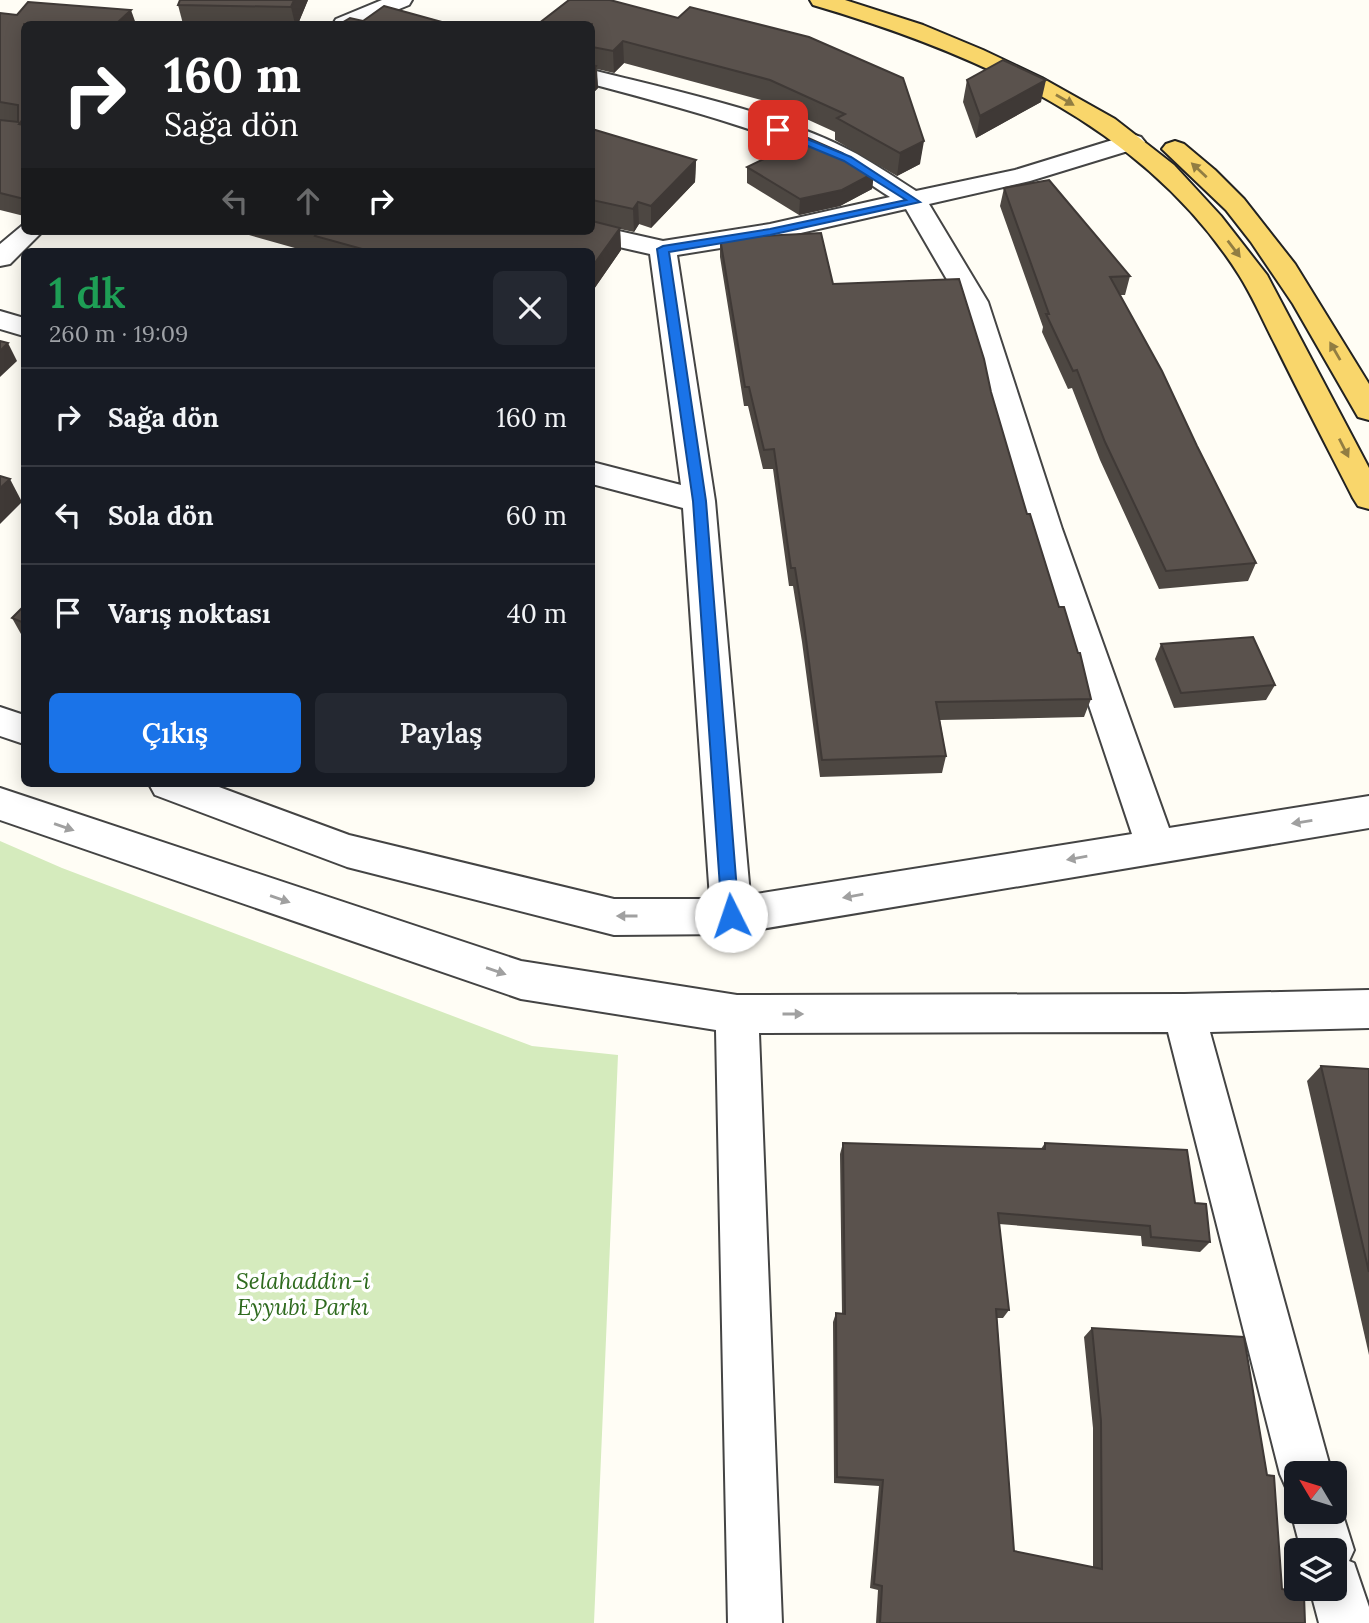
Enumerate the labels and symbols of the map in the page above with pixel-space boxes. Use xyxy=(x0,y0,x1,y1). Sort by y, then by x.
one-way arrow xyxy=(1055,94,1074,106)
pin xyxy=(748,100,808,160)
one-way arrow xyxy=(1191,162,1208,178)
one-way arrow xyxy=(1227,240,1241,259)
one-way arrow xyxy=(1329,341,1341,360)
one-way arrow xyxy=(1338,438,1349,458)
one-way arrow xyxy=(1290,817,1312,828)
one-way arrow xyxy=(54,822,75,833)
one-way arrow xyxy=(1066,853,1088,864)
position arrow xyxy=(694,879,768,953)
one-way arrow xyxy=(841,891,863,902)
one-way arrow xyxy=(270,894,291,905)
one-way arrow xyxy=(616,911,638,922)
one-way arrow xyxy=(485,966,506,977)
one-way arrow xyxy=(782,1008,804,1020)
park label: Selahaddin-i Eyyubi Parkı xyxy=(236,1266,371,1321)
north arrow xyxy=(1284,1461,1348,1524)

